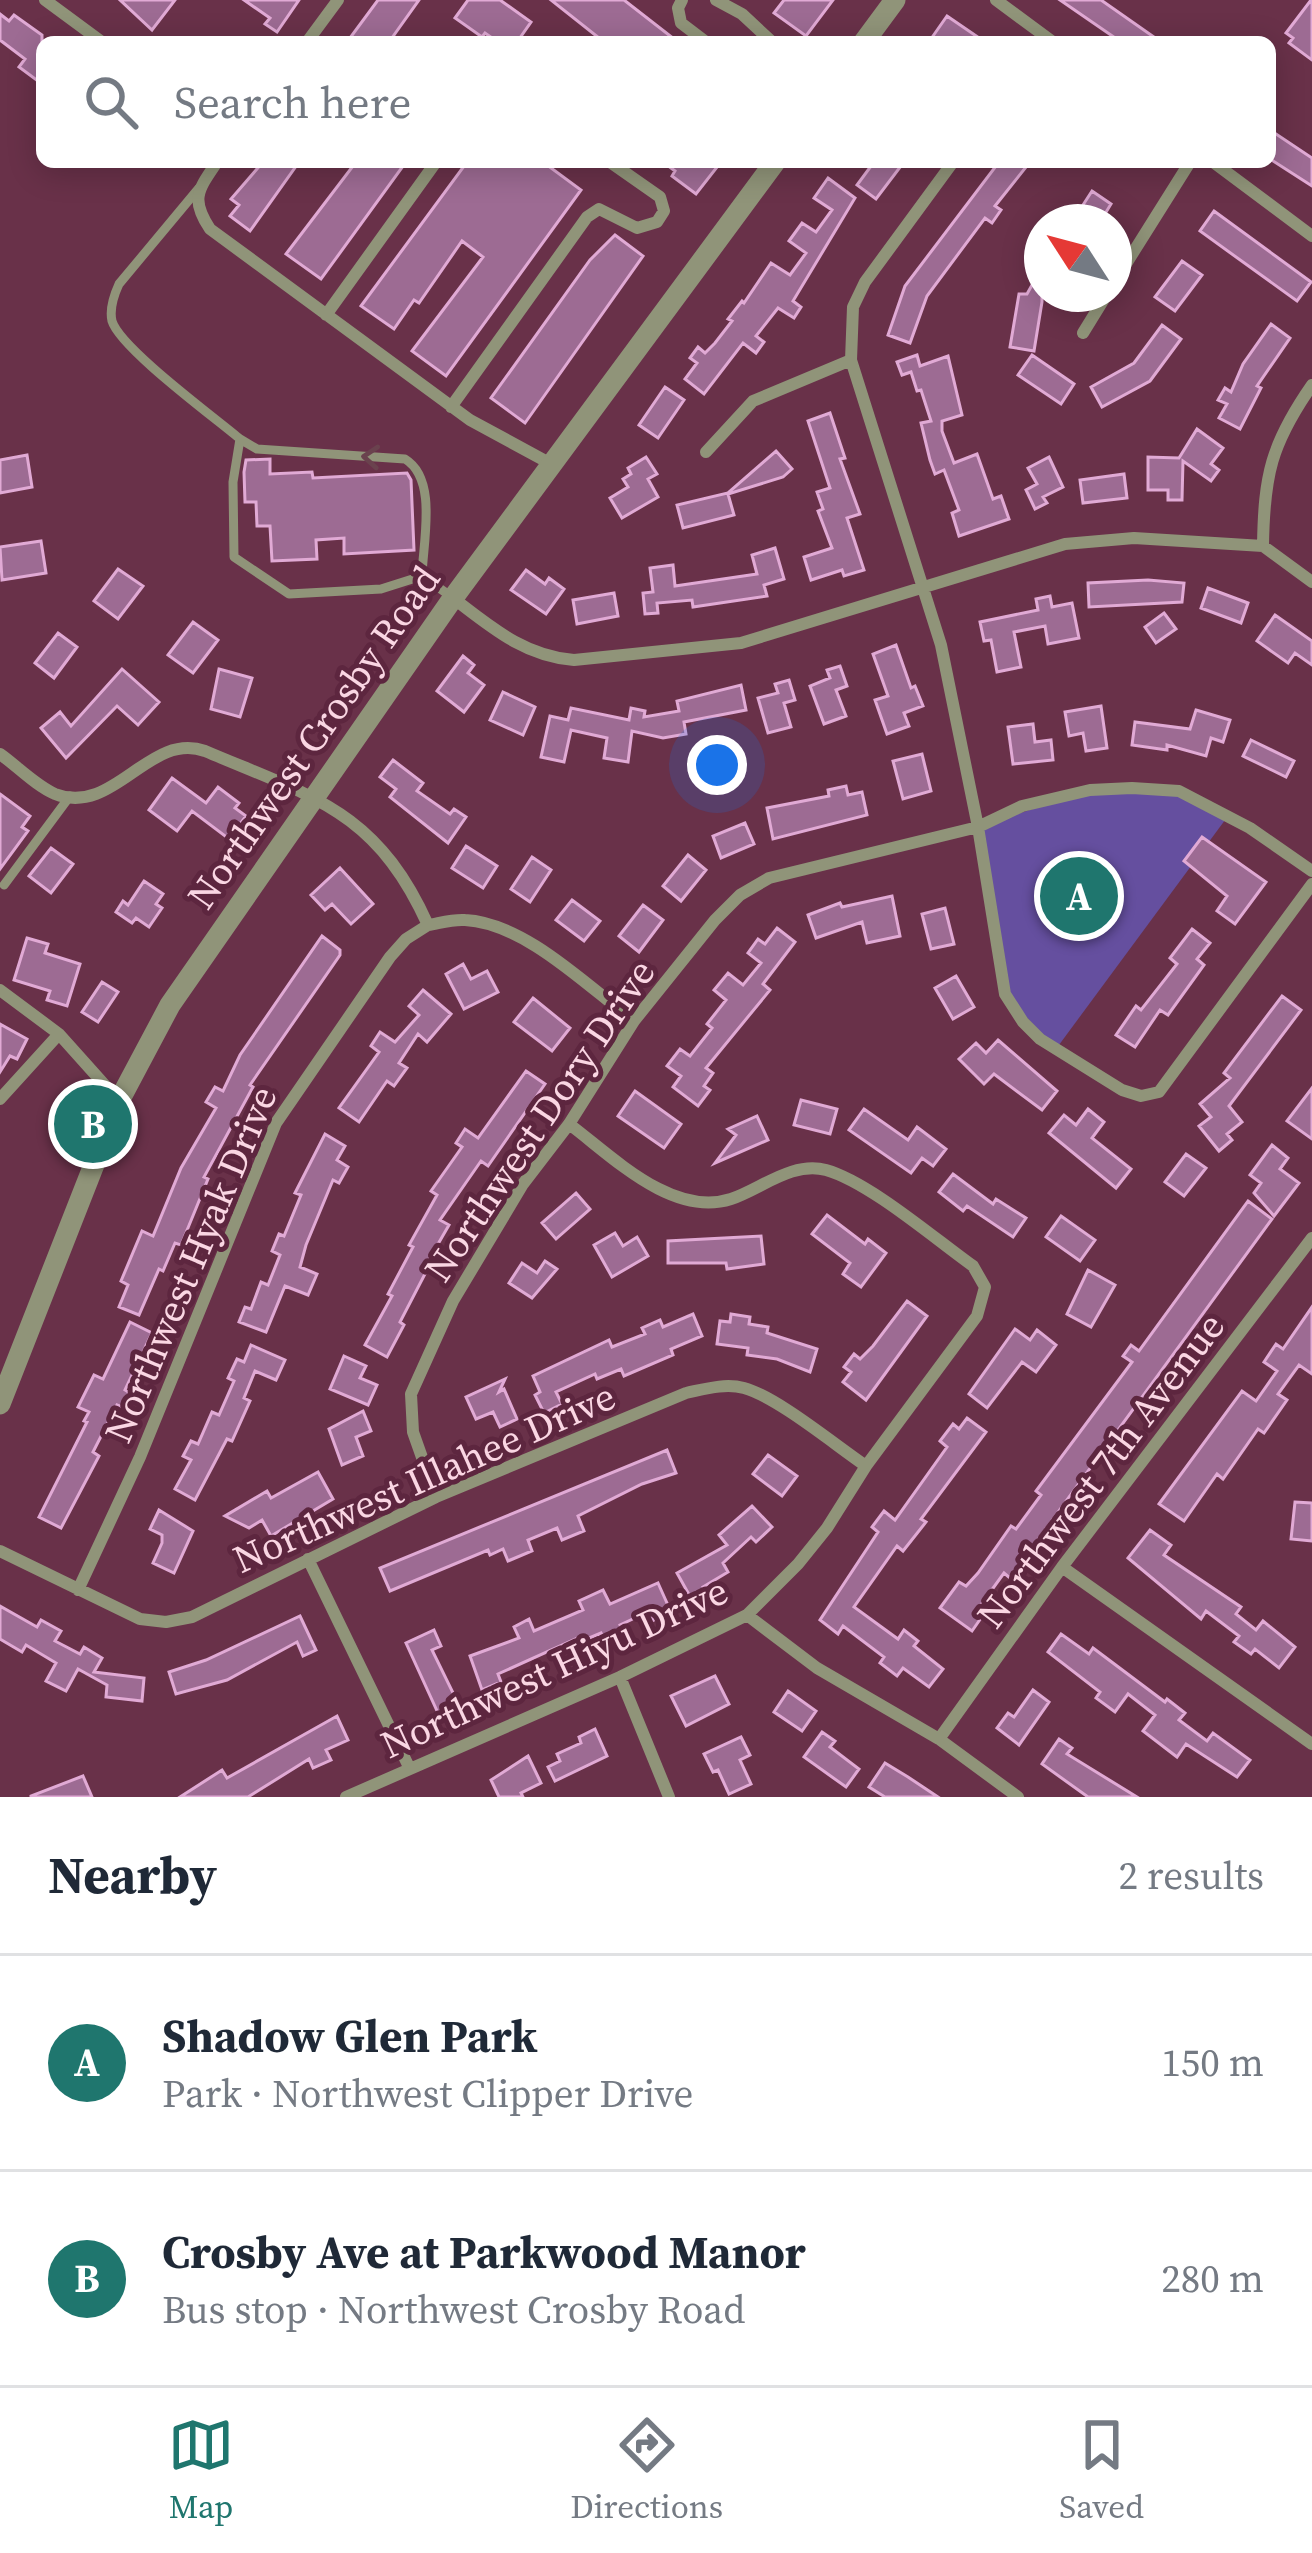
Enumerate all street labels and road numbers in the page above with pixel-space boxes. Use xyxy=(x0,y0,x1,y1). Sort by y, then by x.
street label: Northwest Crosby Road xyxy=(175,555,452,919)
street label: Northwest Dory Drive xyxy=(412,949,667,1292)
street label: Northwest Hyak Drive xyxy=(91,1078,290,1451)
street label: Northwest 7th Avenue xyxy=(964,1302,1237,1639)
street label: Northwest Illahee Drive xyxy=(225,1369,624,1586)
street label: Northwest Hiyu Drive xyxy=(372,1564,736,1771)

